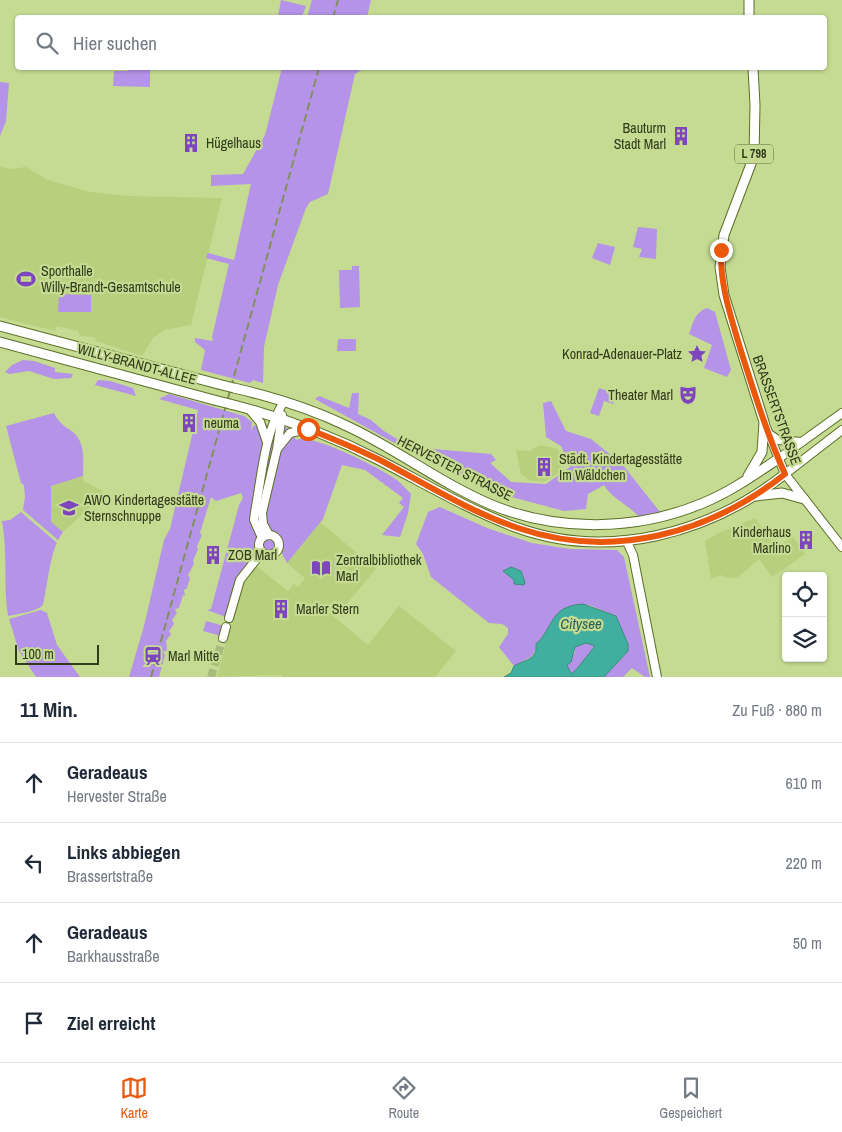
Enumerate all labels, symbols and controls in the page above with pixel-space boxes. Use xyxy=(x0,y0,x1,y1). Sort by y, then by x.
search box xyxy=(15,15,827,70)
icon: search xyxy=(33,29,61,57)
text: Hier suchen xyxy=(73,30,157,56)
place label: Bauturm Stadt Marl xyxy=(614,119,666,153)
building icon: Bauturm Stadt Marl xyxy=(670,125,692,147)
building icon: Hügelhaus xyxy=(180,132,202,154)
place label: Hügelhaus xyxy=(206,134,261,152)
road number: L 798 xyxy=(735,144,773,164)
route end xyxy=(710,239,733,262)
place label: Sporthalle Willy-Brandt-Gesamtschule xyxy=(41,262,181,296)
sports icon: Sporthalle Willy-Brandt-Gesamtschule xyxy=(15,268,37,290)
street label: WILLY-BRANDT-ALLEE xyxy=(76,339,198,389)
place icon: Konrad-Adenauer-Platz xyxy=(686,343,708,365)
place label: Konrad-Adenauer-Platz xyxy=(562,345,682,363)
street label: BRASSERTSTRASSE xyxy=(749,353,805,467)
theatre icon: Theater Marl xyxy=(677,384,699,406)
place label: Theater Marl xyxy=(608,386,673,404)
building icon: neuma xyxy=(178,412,200,434)
place label: neuma xyxy=(204,414,240,432)
route start xyxy=(297,418,320,441)
street label: HERVESTER STRASSE xyxy=(394,431,516,505)
place label: Städt. Kindertagesstätte Im Wäldchen xyxy=(559,450,682,484)
building icon: Städt. Kindertagesstätte Im Wäldchen xyxy=(533,456,555,478)
place label: AWO Kindertagesstätte Sternschnuppe xyxy=(83,491,204,525)
school or university icon: AWO Kindertagesstätte Sternschnuppe xyxy=(58,497,80,519)
place label: Kinderhaus Marlino xyxy=(732,523,791,557)
building icon: Kinderhaus Marlino xyxy=(795,529,817,551)
building icon: ZOB Marl xyxy=(202,544,224,566)
place label: ZOB Marl xyxy=(228,546,277,564)
place label: Zentralbibliothek Marl xyxy=(336,551,422,585)
library icon: Zentralbibliothek Marl xyxy=(310,557,332,579)
map controls xyxy=(782,572,827,662)
button: locate xyxy=(782,572,827,617)
building icon: Marler Stern xyxy=(270,598,292,620)
place label: Marler Stern xyxy=(296,600,359,618)
water label: Citysee xyxy=(560,613,602,634)
button: layers xyxy=(782,617,827,662)
scale bar xyxy=(15,642,99,665)
text: 100 m xyxy=(22,645,54,663)
station icon: Marl Mitte xyxy=(142,645,164,667)
place label: Marl Mitte xyxy=(168,647,219,665)
text: 11 Min. xyxy=(20,695,77,724)
text: Zu Fuß · 880 m xyxy=(732,699,822,721)
text: Geradeaus xyxy=(67,759,148,785)
icon: ahead xyxy=(20,769,48,797)
text: 610 m xyxy=(786,772,822,794)
text: Hervester Straße xyxy=(67,785,167,807)
text: Links abbiegen xyxy=(67,839,180,865)
icon: left xyxy=(20,849,48,877)
text: 220 m xyxy=(786,852,822,874)
text: Brassertstraße xyxy=(67,865,153,887)
text: Geradeaus xyxy=(67,919,148,945)
icon: ahead xyxy=(20,929,48,957)
text: 50 m xyxy=(793,932,822,954)
text: Barkhausstraße xyxy=(67,945,160,967)
icon: arrive xyxy=(20,1009,48,1037)
text: Ziel erreicht xyxy=(67,1010,155,1036)
tab: Karte xyxy=(120,1074,148,1122)
tab: Route xyxy=(388,1074,419,1122)
tab: Gespeichert xyxy=(659,1074,722,1122)

